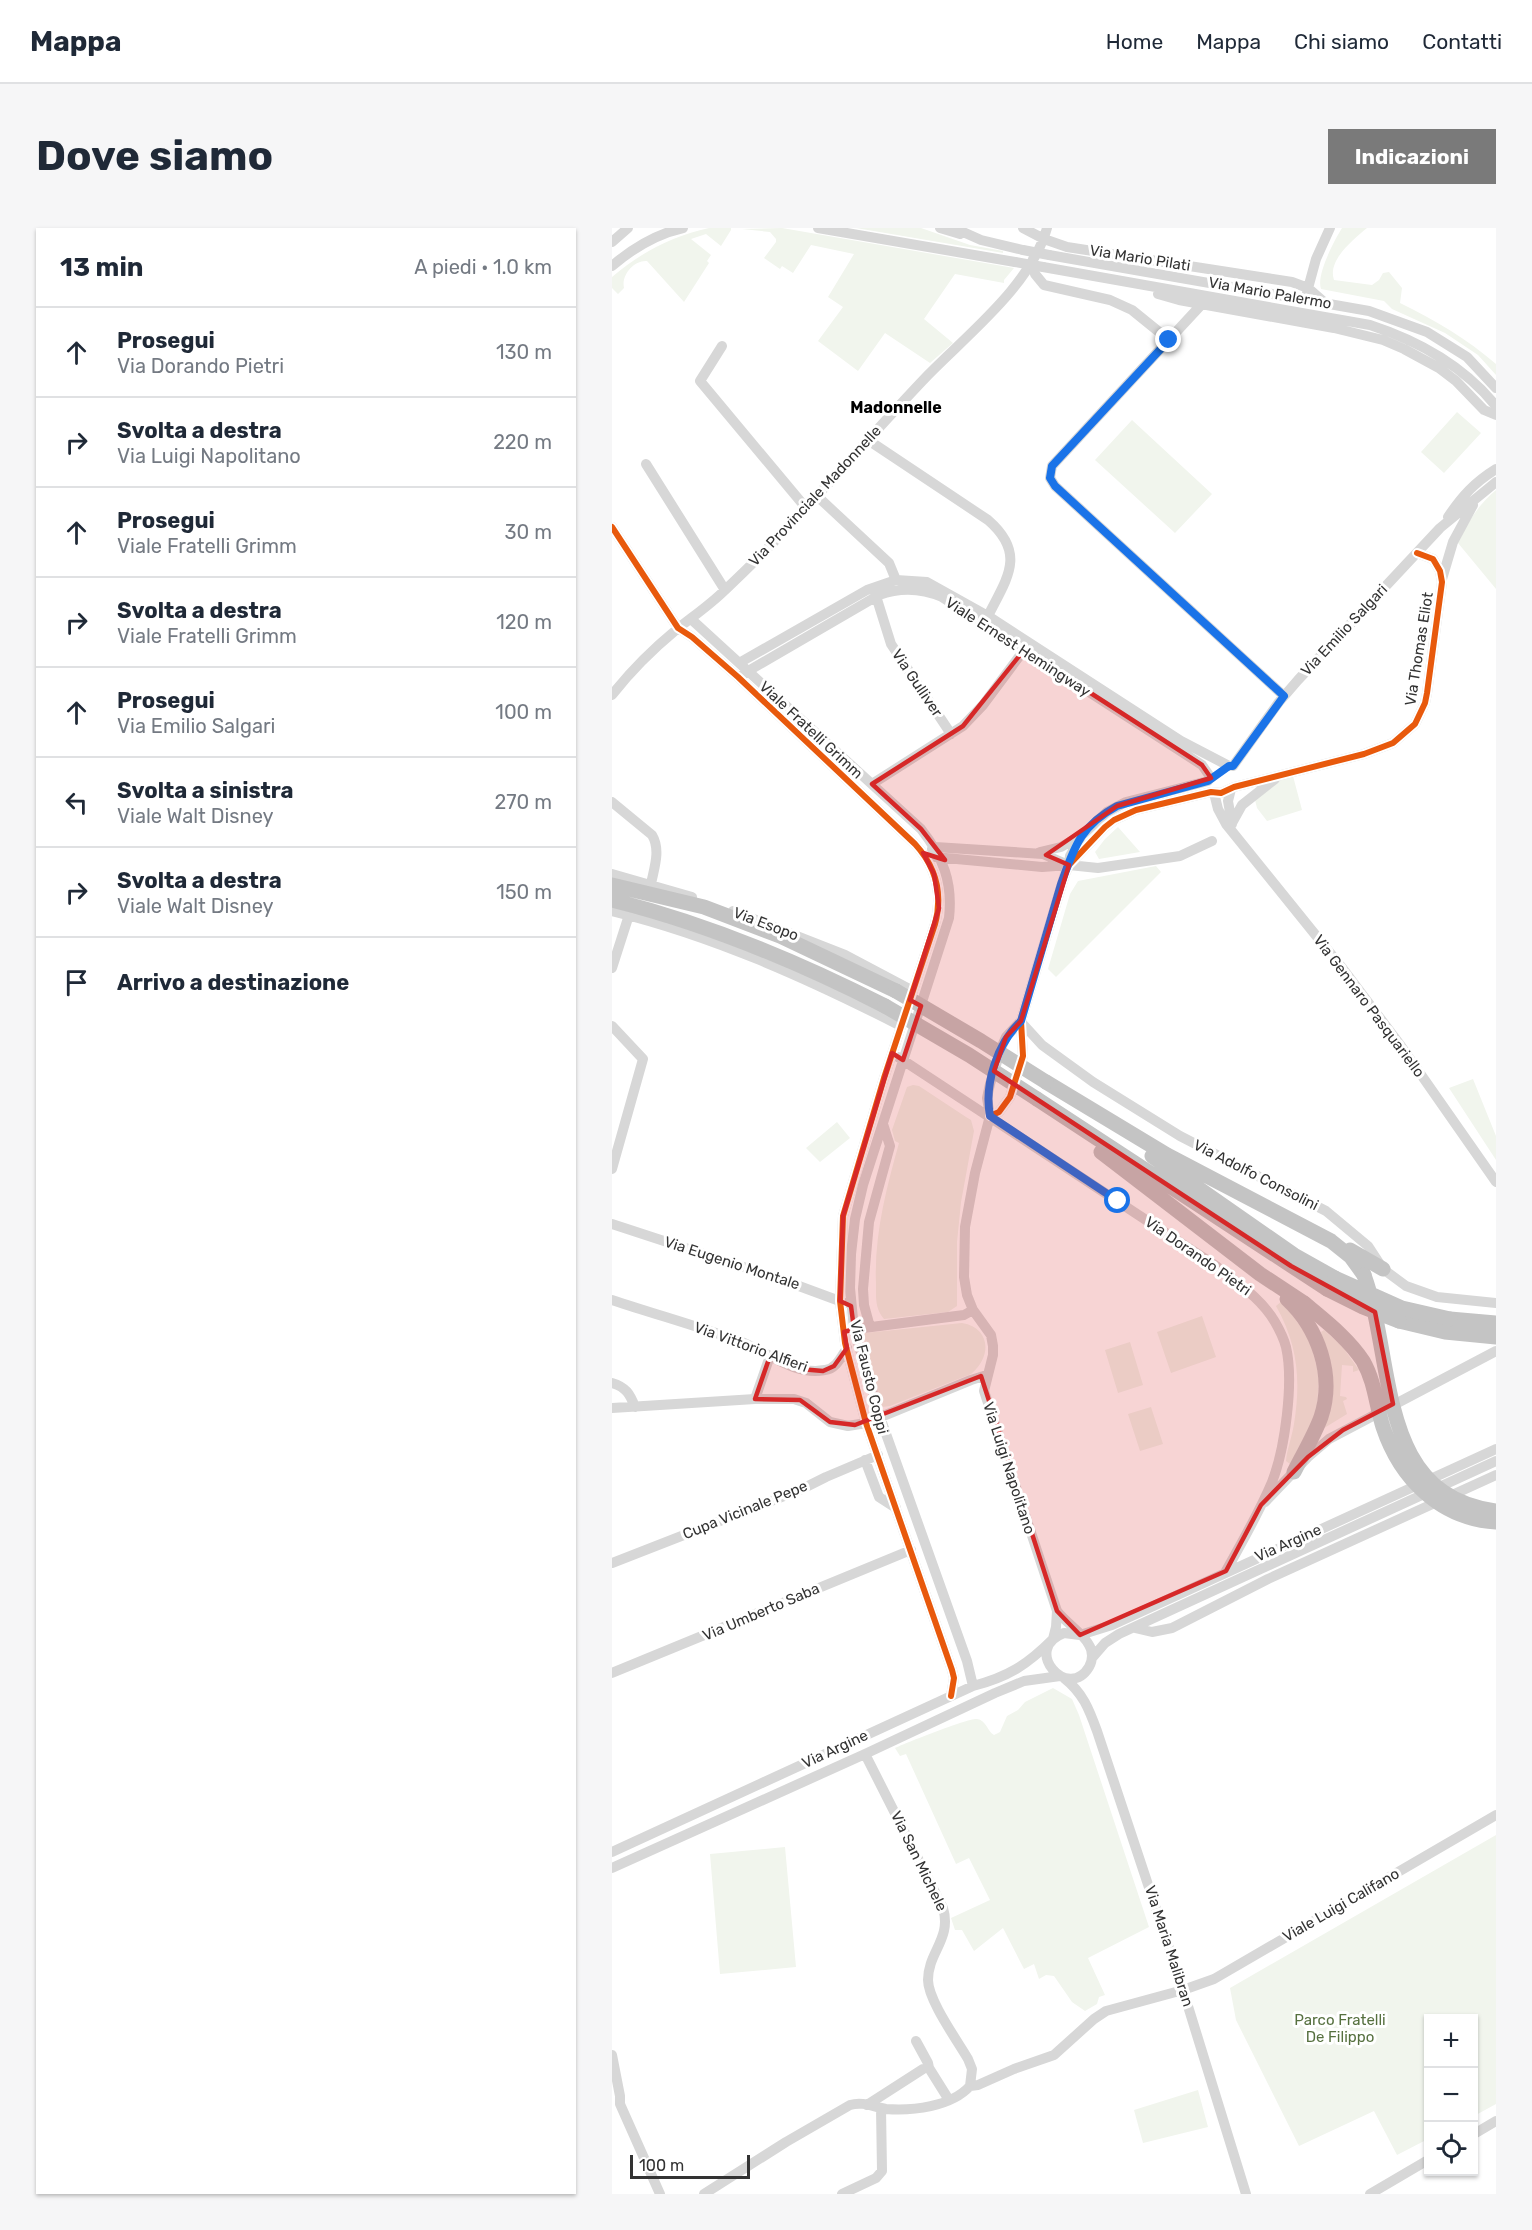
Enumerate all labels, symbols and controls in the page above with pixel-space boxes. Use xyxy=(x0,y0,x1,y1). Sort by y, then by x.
text: Mappa xyxy=(30,25,122,58)
text: Home xyxy=(1106,29,1163,54)
text: Mappa xyxy=(1196,29,1261,54)
text: Chi siamo xyxy=(1294,29,1389,54)
text: Contatti xyxy=(1422,29,1502,54)
button: Indicazioni xyxy=(1328,129,1496,184)
text: Dove siamo xyxy=(36,131,273,181)
street label: Via Mario Pilati xyxy=(1088,241,1192,275)
text: 13 min xyxy=(60,252,144,283)
text: A piedi · 1.0 km xyxy=(414,255,552,279)
street label: Via Mario Palermo xyxy=(1207,273,1333,313)
route end xyxy=(1155,326,1181,352)
text: Prosegui xyxy=(117,327,215,354)
icon: ahead xyxy=(60,336,93,369)
text: 130 m xyxy=(496,340,552,364)
text: Via Dorando Pietri xyxy=(117,354,284,378)
district label: Madonnelle xyxy=(850,398,942,417)
text: Svolta a destra xyxy=(117,417,282,444)
street label: Via Provinciale Madonnelle xyxy=(745,422,885,570)
icon: right xyxy=(60,426,93,459)
text: 220 m xyxy=(493,430,552,454)
text: Via Luigi Napolitano xyxy=(117,444,301,468)
text: Prosegui xyxy=(117,507,215,534)
icon: ahead xyxy=(60,516,93,549)
text: 30 m xyxy=(505,520,552,544)
text: Viale Fratelli Grimm xyxy=(117,534,297,558)
street label: Via Emilio Salgari xyxy=(1297,580,1391,680)
street label: Via Thomas Eliot xyxy=(1401,591,1437,707)
street label: Viale Ernest Hemingway xyxy=(942,593,1094,701)
text: Svolta a destra xyxy=(117,597,282,624)
icon: right xyxy=(60,606,93,639)
text: 120 m xyxy=(496,610,552,634)
text: Viale Fratelli Grimm xyxy=(117,624,297,648)
street label: Via Gulliver xyxy=(888,646,946,720)
street label: Viale Fratelli Grimm xyxy=(756,677,866,783)
text: Prosegui xyxy=(117,687,215,714)
icon: ahead xyxy=(60,696,93,729)
text: 100 m xyxy=(495,700,552,724)
text: Via Emilio Salgari xyxy=(117,714,275,738)
text: Svolta a sinistra xyxy=(117,777,294,804)
icon: left xyxy=(60,786,93,819)
text: 270 m xyxy=(495,790,552,814)
text: Viale Walt Disney xyxy=(117,804,274,828)
text: Svolta a destra xyxy=(117,867,282,894)
icon: right xyxy=(60,876,93,909)
text: 150 m xyxy=(496,880,552,904)
text: Viale Walt Disney xyxy=(117,894,274,918)
street label: Via Esopo xyxy=(731,903,801,945)
street label: Via Gennaro Pasquariello xyxy=(1310,931,1428,1081)
icon: arrive xyxy=(60,966,93,999)
text: Arrivo a destinazione xyxy=(117,969,349,996)
street label: Via Adolfo Consolini xyxy=(1190,1136,1322,1214)
route start xyxy=(1104,1187,1130,1213)
street label: Via Dorando Pietri xyxy=(1142,1213,1254,1299)
street label: Via Eugenio Montale xyxy=(662,1233,802,1293)
street label: Via Vittorio Alfieri xyxy=(692,1318,810,1376)
street label: Via Fausto Coppi xyxy=(846,1318,892,1436)
street label: Via Luigi Napolitano xyxy=(979,1400,1039,1536)
street label: Cupa Vicinale Pepe xyxy=(680,1477,810,1543)
street label: Via Argine xyxy=(1252,1520,1324,1566)
street label: Via Umberto Saba xyxy=(700,1579,822,1645)
street label: Via Argine xyxy=(799,1726,871,1772)
street label: Via San Michele xyxy=(887,1808,951,1914)
street label: Viale Luigi Califano xyxy=(1279,1864,1403,1946)
street label: Via Maria Malibran xyxy=(1141,1883,1197,2009)
park label: Parco Fratelli De Filippo xyxy=(1294,2011,1386,2046)
map controls xyxy=(1424,2014,1478,2176)
button: + xyxy=(1424,2014,1478,2068)
button: − xyxy=(1424,2068,1478,2122)
button: locate xyxy=(1424,2122,1478,2176)
scale bar xyxy=(630,2152,750,2180)
text: 100 m xyxy=(639,2156,684,2175)

